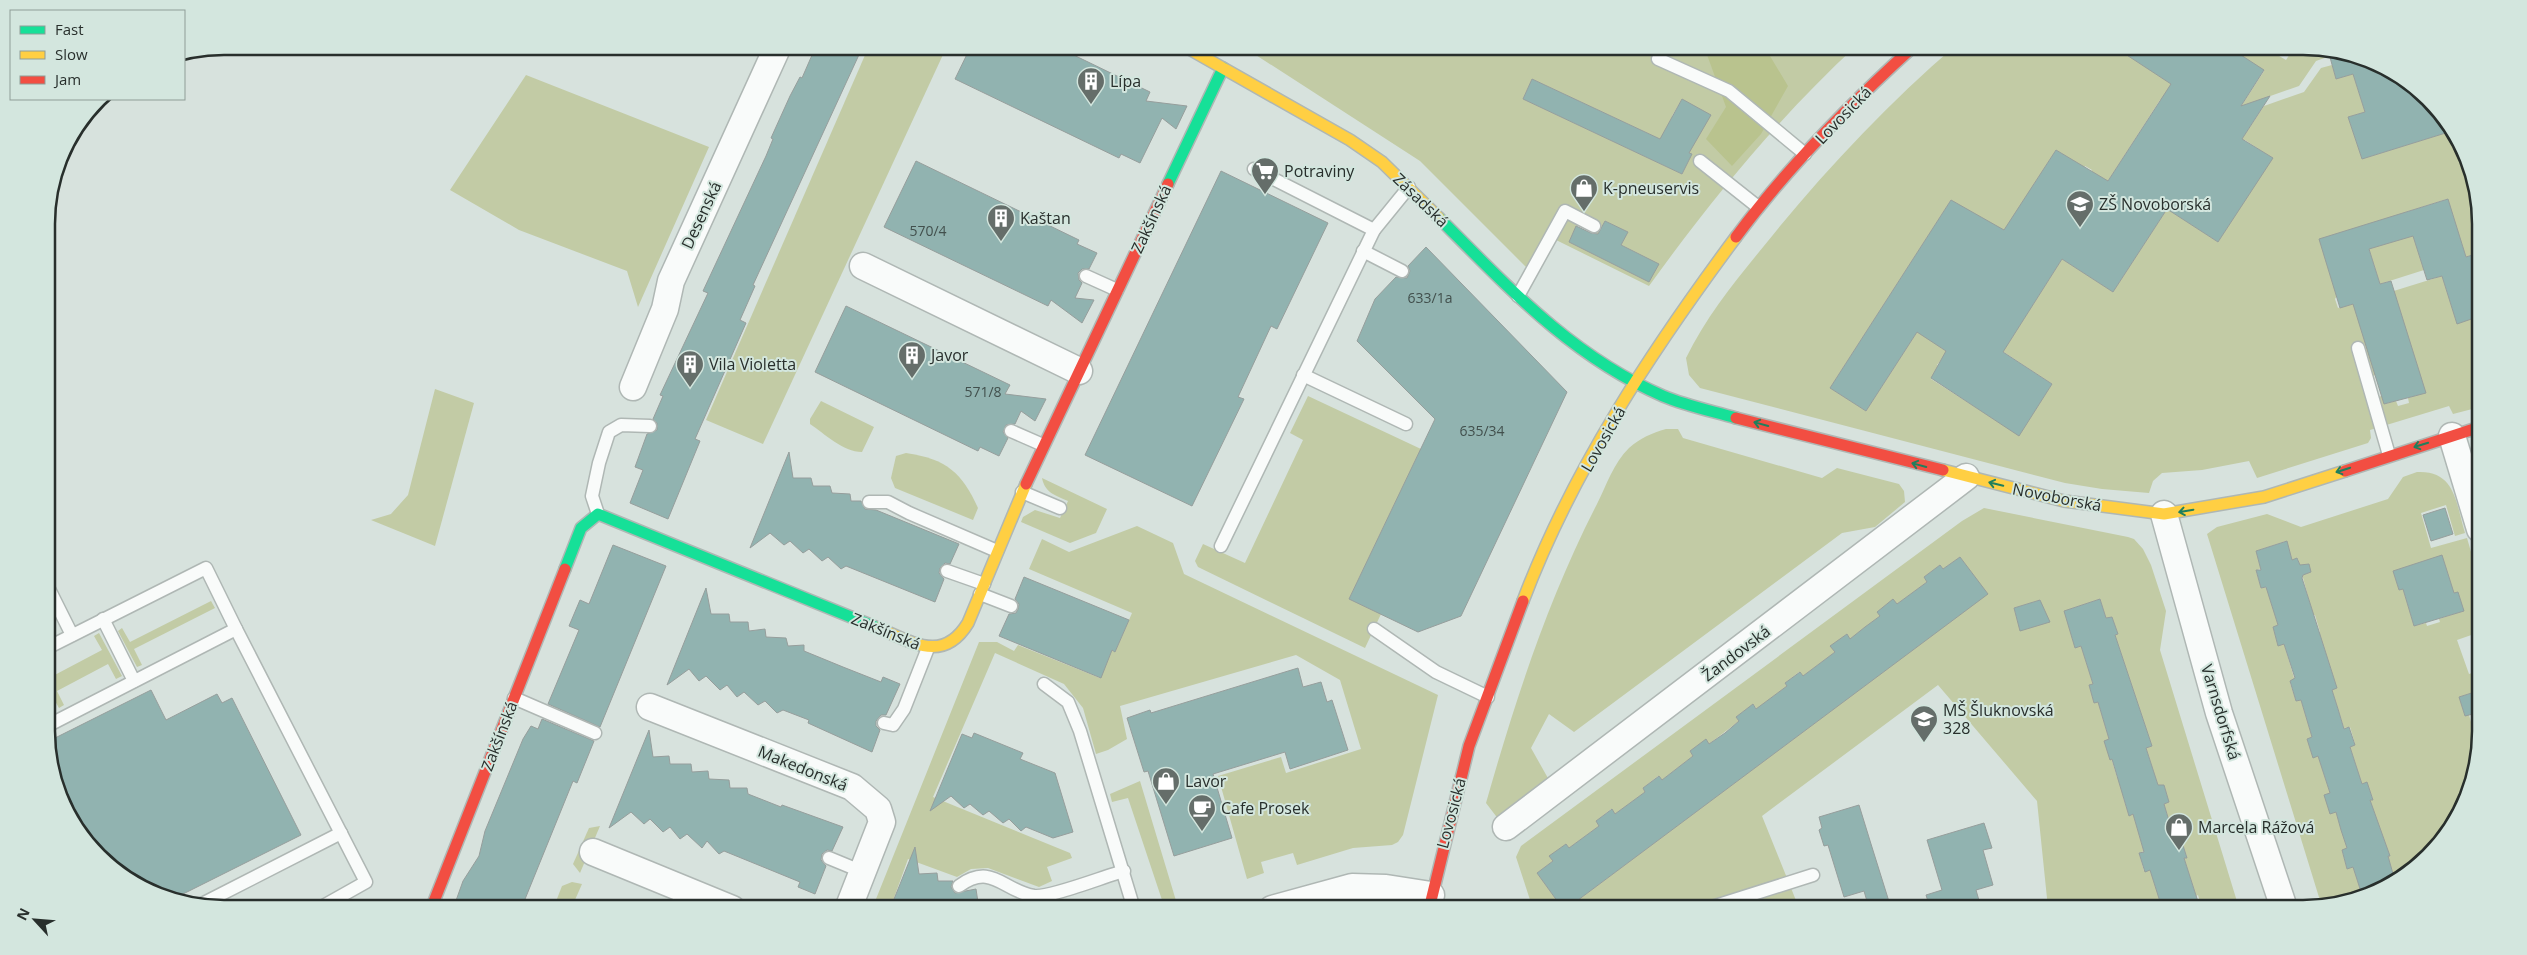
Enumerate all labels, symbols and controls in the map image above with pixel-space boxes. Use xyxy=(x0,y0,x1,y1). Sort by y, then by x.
legend xyxy=(10,10,185,100)
text: Fast xyxy=(55,19,84,39)
text: Slow xyxy=(55,44,88,64)
building icon: Lípa xyxy=(1076,66,1106,105)
text: Jam xyxy=(53,69,81,89)
place label: Lípa xyxy=(1110,70,1141,92)
street label: Lovosická xyxy=(1810,81,1876,149)
supermarket icon: Potraviny xyxy=(1250,156,1280,195)
place label: Potraviny xyxy=(1284,160,1355,182)
street label: Zásadská xyxy=(1388,168,1454,232)
shop icon: K-pneuservis xyxy=(1569,173,1599,212)
place label: K-pneuservis xyxy=(1603,177,1699,199)
street label: Desenská xyxy=(676,178,726,252)
street label: Zakšínská xyxy=(1126,181,1176,257)
school or university icon: ZŠ Novoborská xyxy=(2065,189,2095,228)
place label: ZŠ Novoborská xyxy=(2099,193,2211,215)
building icon: Kaštan xyxy=(986,203,1016,242)
place label: Kaštan xyxy=(1020,207,1071,229)
house number: 570/4 xyxy=(909,221,947,240)
house number: 633/1a xyxy=(1408,288,1452,307)
building icon: Javor xyxy=(897,340,927,379)
place label: Javor xyxy=(929,344,969,366)
building icon: Vila Violetta xyxy=(675,349,705,388)
place label: Vila Violetta xyxy=(709,353,796,375)
house number: 571/8 xyxy=(964,382,1002,401)
street label: Lovosická xyxy=(1575,402,1631,476)
one-way arrow xyxy=(1754,419,1770,428)
house number: 635/34 xyxy=(1459,421,1505,440)
one-way arrow xyxy=(2413,441,2429,451)
one-way arrow xyxy=(1911,460,1927,469)
one-way arrow xyxy=(2335,466,2351,476)
street label: Novoborská xyxy=(2011,478,2103,516)
one-way arrow xyxy=(1988,479,2004,489)
one-way arrow xyxy=(2178,506,2194,516)
street label: Zakšínská xyxy=(848,607,924,655)
street label: Žandovská xyxy=(1697,620,1775,686)
street label: Varnsdorfská xyxy=(2196,662,2246,762)
street label: Zakšínská xyxy=(476,698,522,774)
place label: MŠ Šluknovská 328 xyxy=(1943,699,2054,739)
school or university icon: MŠ Šluknovská 328 xyxy=(1909,704,1939,743)
street label: Makedonská xyxy=(755,740,851,796)
shop icon: Lavor xyxy=(1151,766,1181,805)
place label: Lavor xyxy=(1185,770,1227,792)
street label: Lovosická xyxy=(1431,775,1471,851)
cafe icon: Cafe Prosek xyxy=(1187,793,1217,832)
place label: Cafe Prosek xyxy=(1221,797,1310,819)
shop icon: Marcela Rážová xyxy=(2164,812,2194,851)
place label: Marcela Rážová xyxy=(2198,816,2314,838)
north arrow xyxy=(10,895,60,945)
text: N xyxy=(12,905,34,923)

